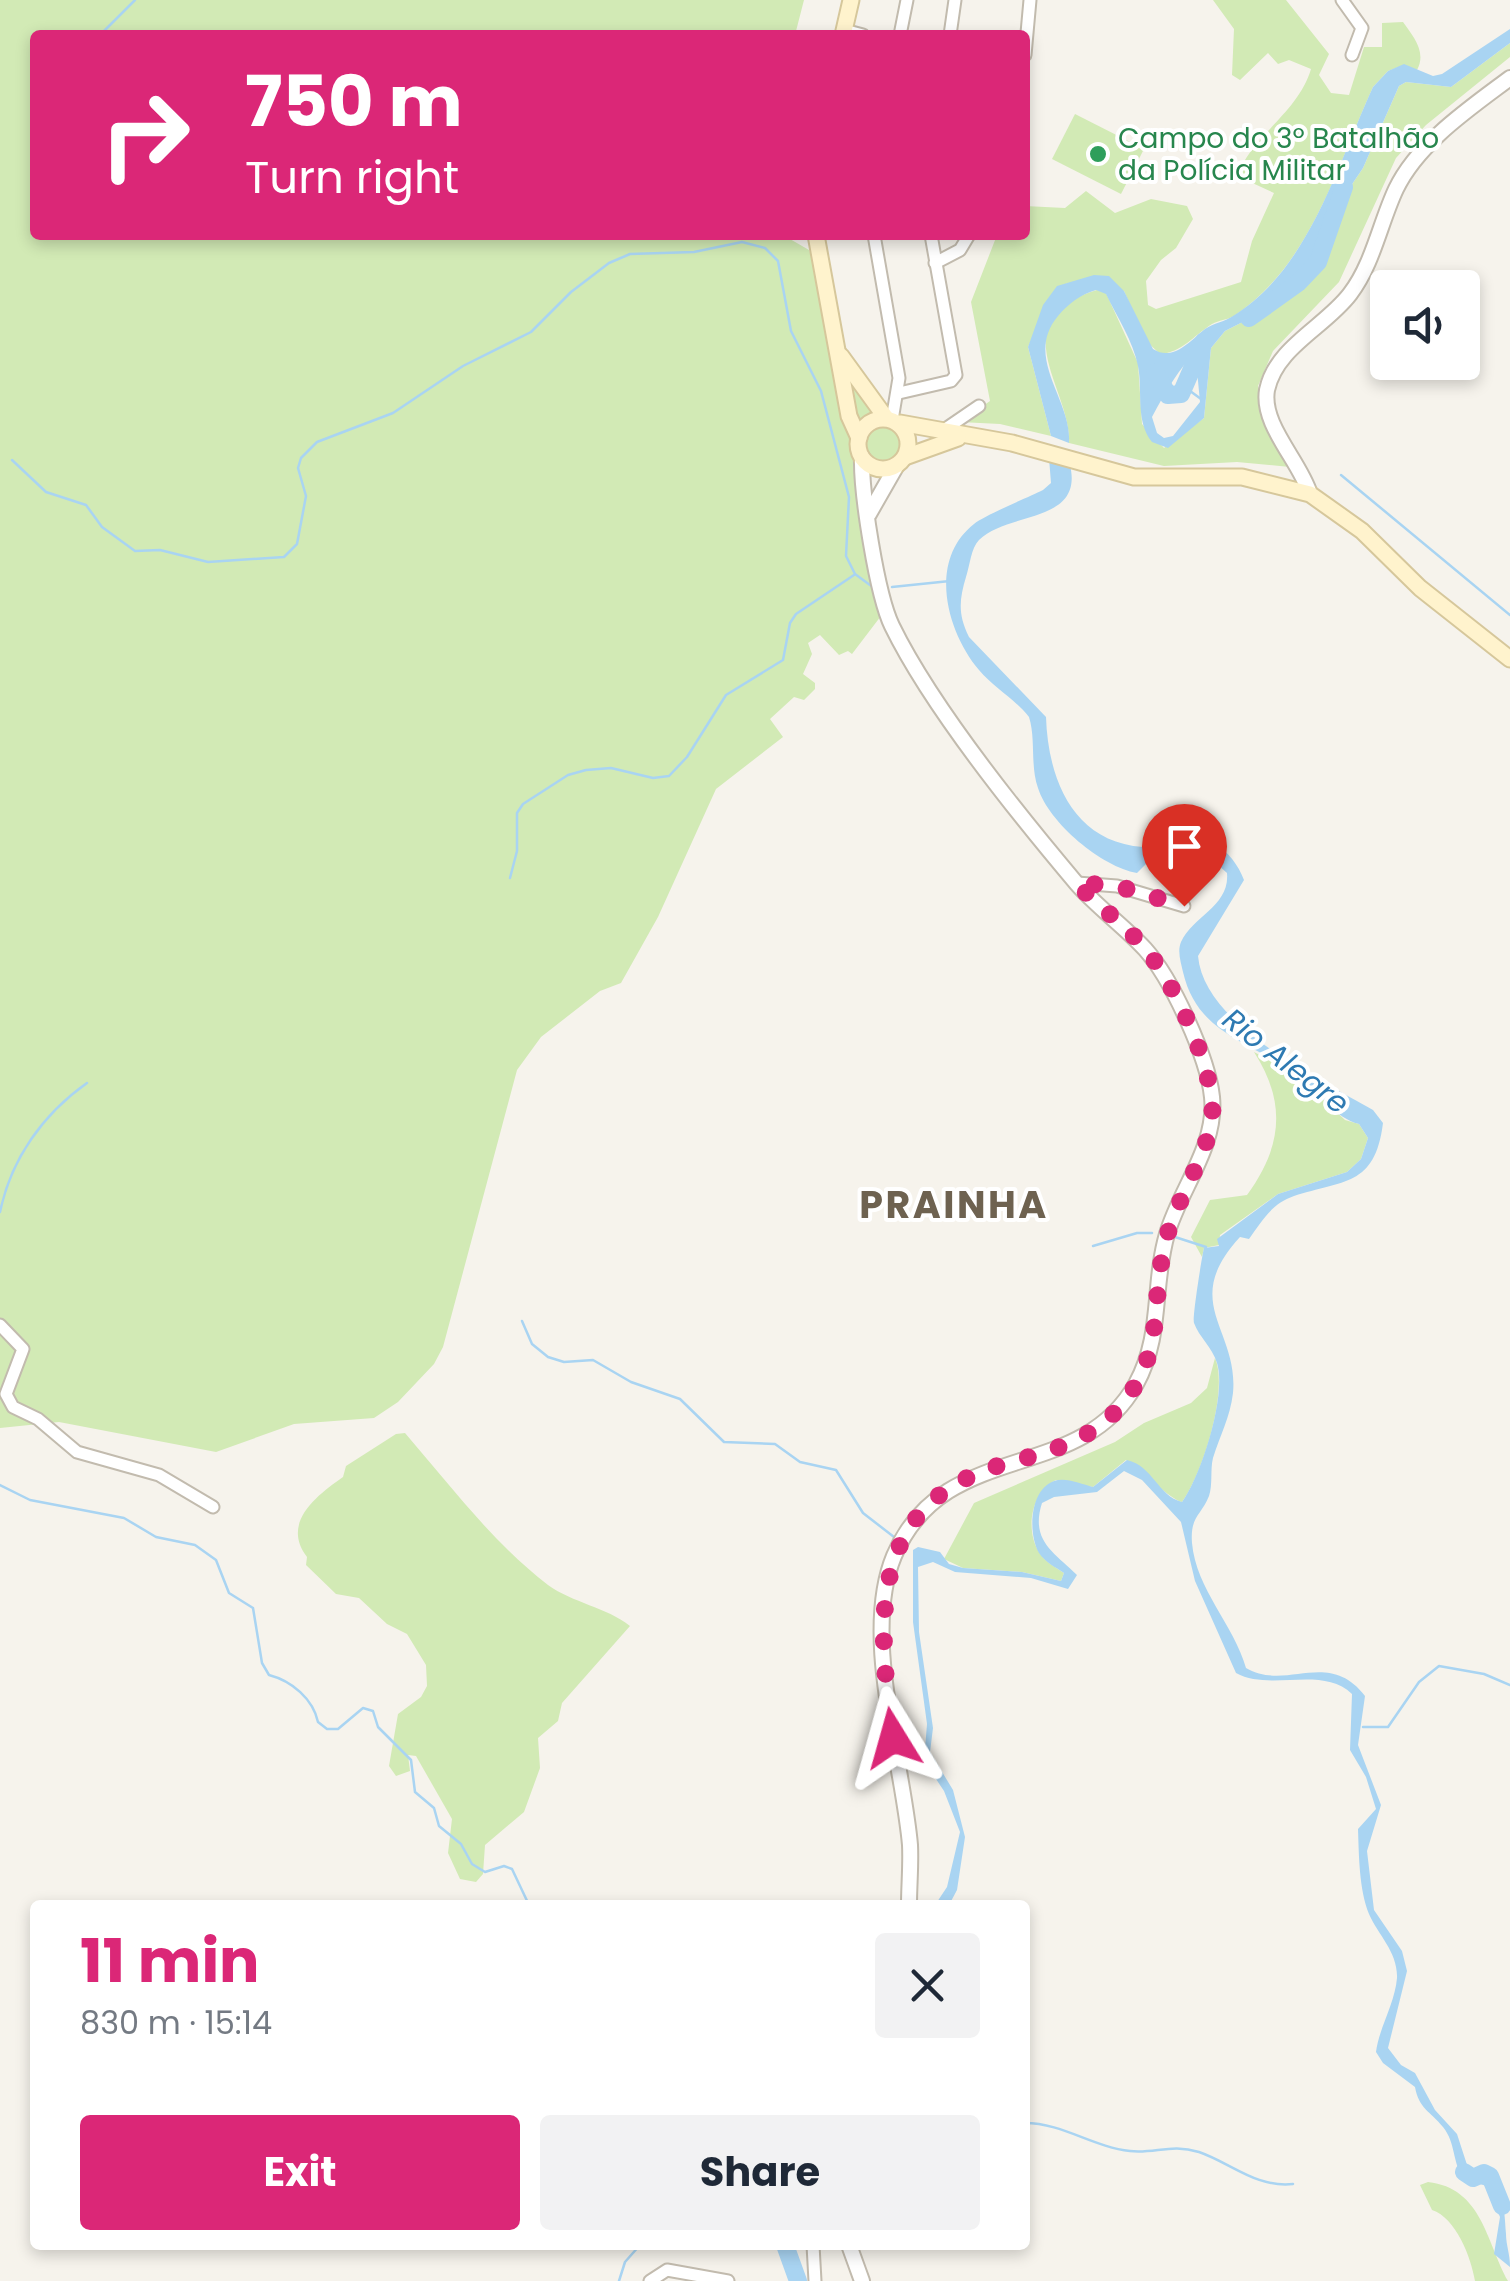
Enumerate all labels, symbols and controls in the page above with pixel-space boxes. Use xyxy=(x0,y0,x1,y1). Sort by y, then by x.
text: 750 m xyxy=(245,52,463,151)
icon: right xyxy=(80,70,210,200)
place label: Campo do 3º Batalhão da Polícia Militar xyxy=(1118,119,1439,190)
marker: Campo do 3º Batalhão da Polícia Militar xyxy=(1087,143,1109,165)
text: Turn right xyxy=(245,146,459,209)
map controls xyxy=(1370,270,1480,380)
button: sound xyxy=(1370,270,1480,380)
pin xyxy=(1142,804,1227,907)
icon: arrive xyxy=(1157,819,1212,874)
water label: Rio Alegre xyxy=(1214,998,1358,1124)
district label: PRAINHA xyxy=(859,1178,1049,1231)
position arrow xyxy=(841,1686,945,1790)
text: 11 min xyxy=(80,1919,260,2003)
button: close xyxy=(875,1933,980,2038)
text: 830 m · 15:14 xyxy=(80,2000,272,2045)
button: Exit xyxy=(80,2115,520,2230)
button: Share xyxy=(540,2115,980,2230)

